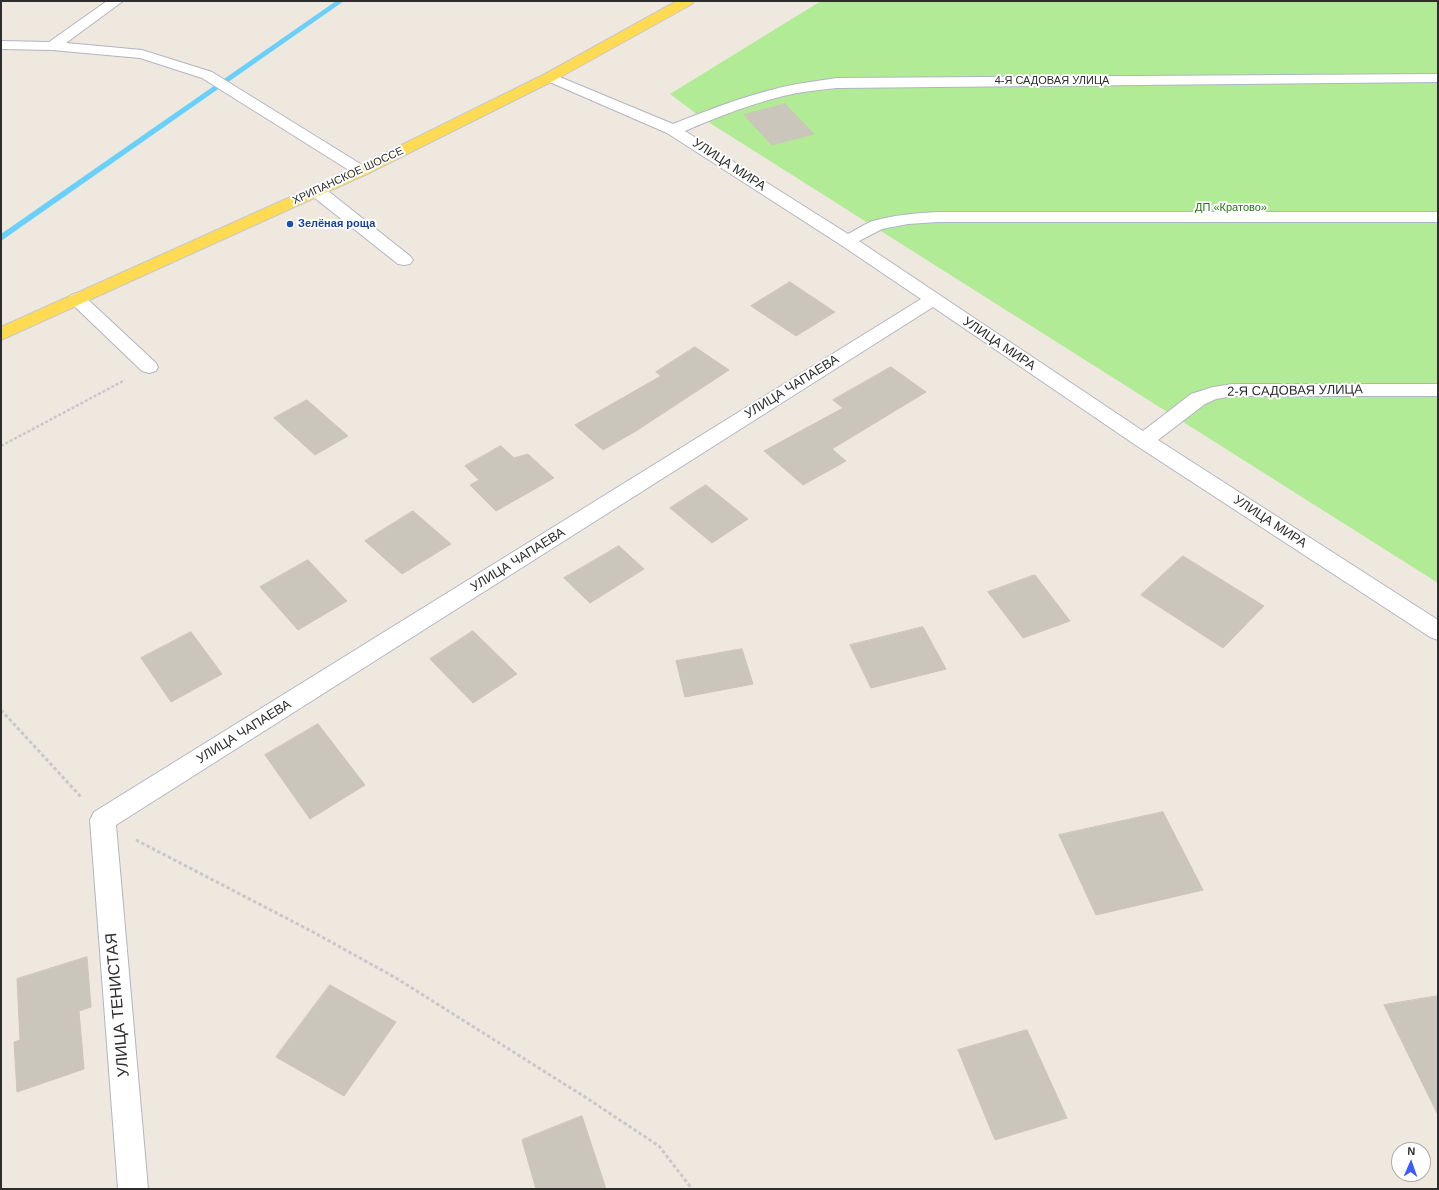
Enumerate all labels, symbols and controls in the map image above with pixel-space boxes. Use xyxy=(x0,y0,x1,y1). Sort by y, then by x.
street label: 4-Я САДОВАЯ УЛИЦА xyxy=(995,74,1109,88)
street label: УЛИЦА МИРА xyxy=(689,136,769,194)
street label: ХРИПАНСКОЕ ШОССЕ xyxy=(290,144,406,208)
park label: ДП «Кратово» xyxy=(1195,201,1267,215)
place label: Зелёная роща xyxy=(298,217,375,231)
marker: Зелёная роща xyxy=(285,219,295,229)
street label: УЛИЦА МИРА xyxy=(960,314,1038,374)
street label: УЛИЦА ЧАПАЕВА xyxy=(742,352,842,422)
street label: 2-Я САДОВАЯ УЛИЦА xyxy=(1227,382,1363,400)
street label: УЛИЦА МИРА xyxy=(1230,493,1310,551)
street label: УЛИЦА ЧАПАЕВА xyxy=(468,525,568,595)
street label: УЛИЦА ЧАПАЕВА xyxy=(194,697,294,767)
street label: УЛИЦА ТЕНИСТАЯ xyxy=(102,932,134,1078)
north arrow xyxy=(1391,1142,1431,1182)
text: N xyxy=(1407,1145,1416,1157)

